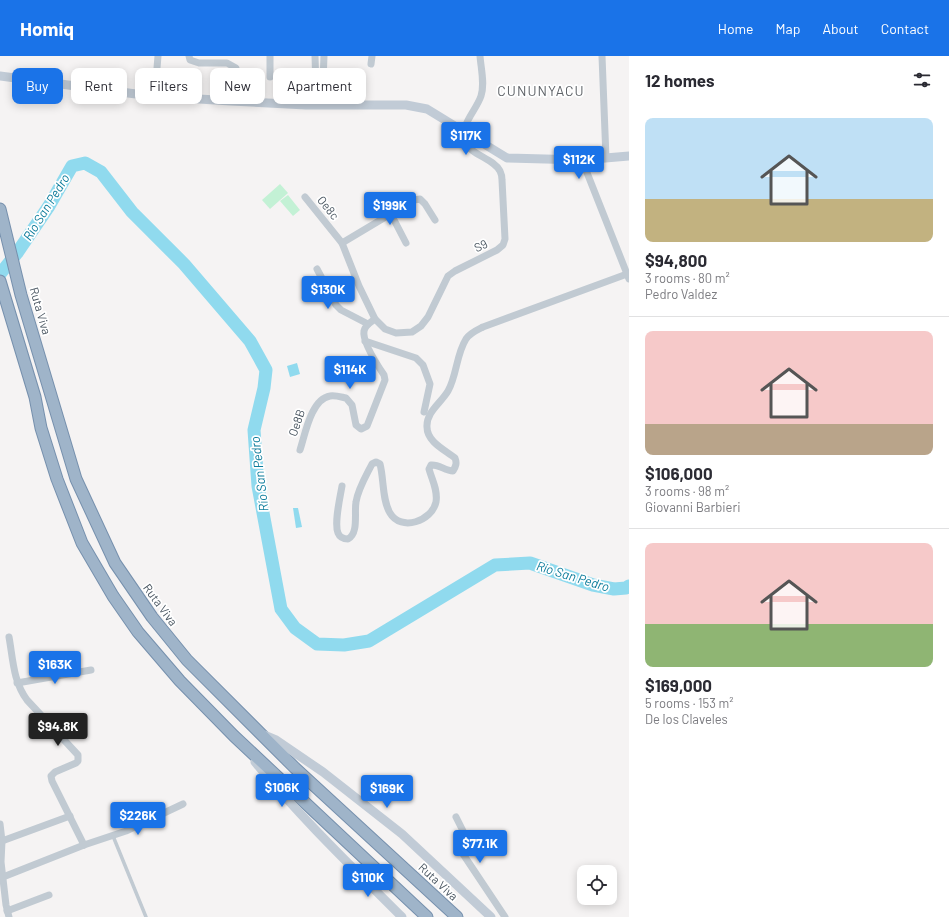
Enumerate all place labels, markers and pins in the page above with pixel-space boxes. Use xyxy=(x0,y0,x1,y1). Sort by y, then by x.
pin: $117K xyxy=(438,122,494,156)
pin: $112K xyxy=(551,146,607,180)
pin: $199K xyxy=(362,192,418,226)
pin: $130K xyxy=(300,276,356,310)
pin: $114K xyxy=(322,356,378,390)
pin: $163K xyxy=(27,651,83,685)
pin: $94.8K xyxy=(25,713,91,747)
pin: $106K xyxy=(254,774,310,808)
pin: $169K xyxy=(359,775,415,809)
pin: $226K xyxy=(110,802,166,836)
pin: $77.1K xyxy=(447,830,513,864)
pin: $110K xyxy=(340,864,396,898)

